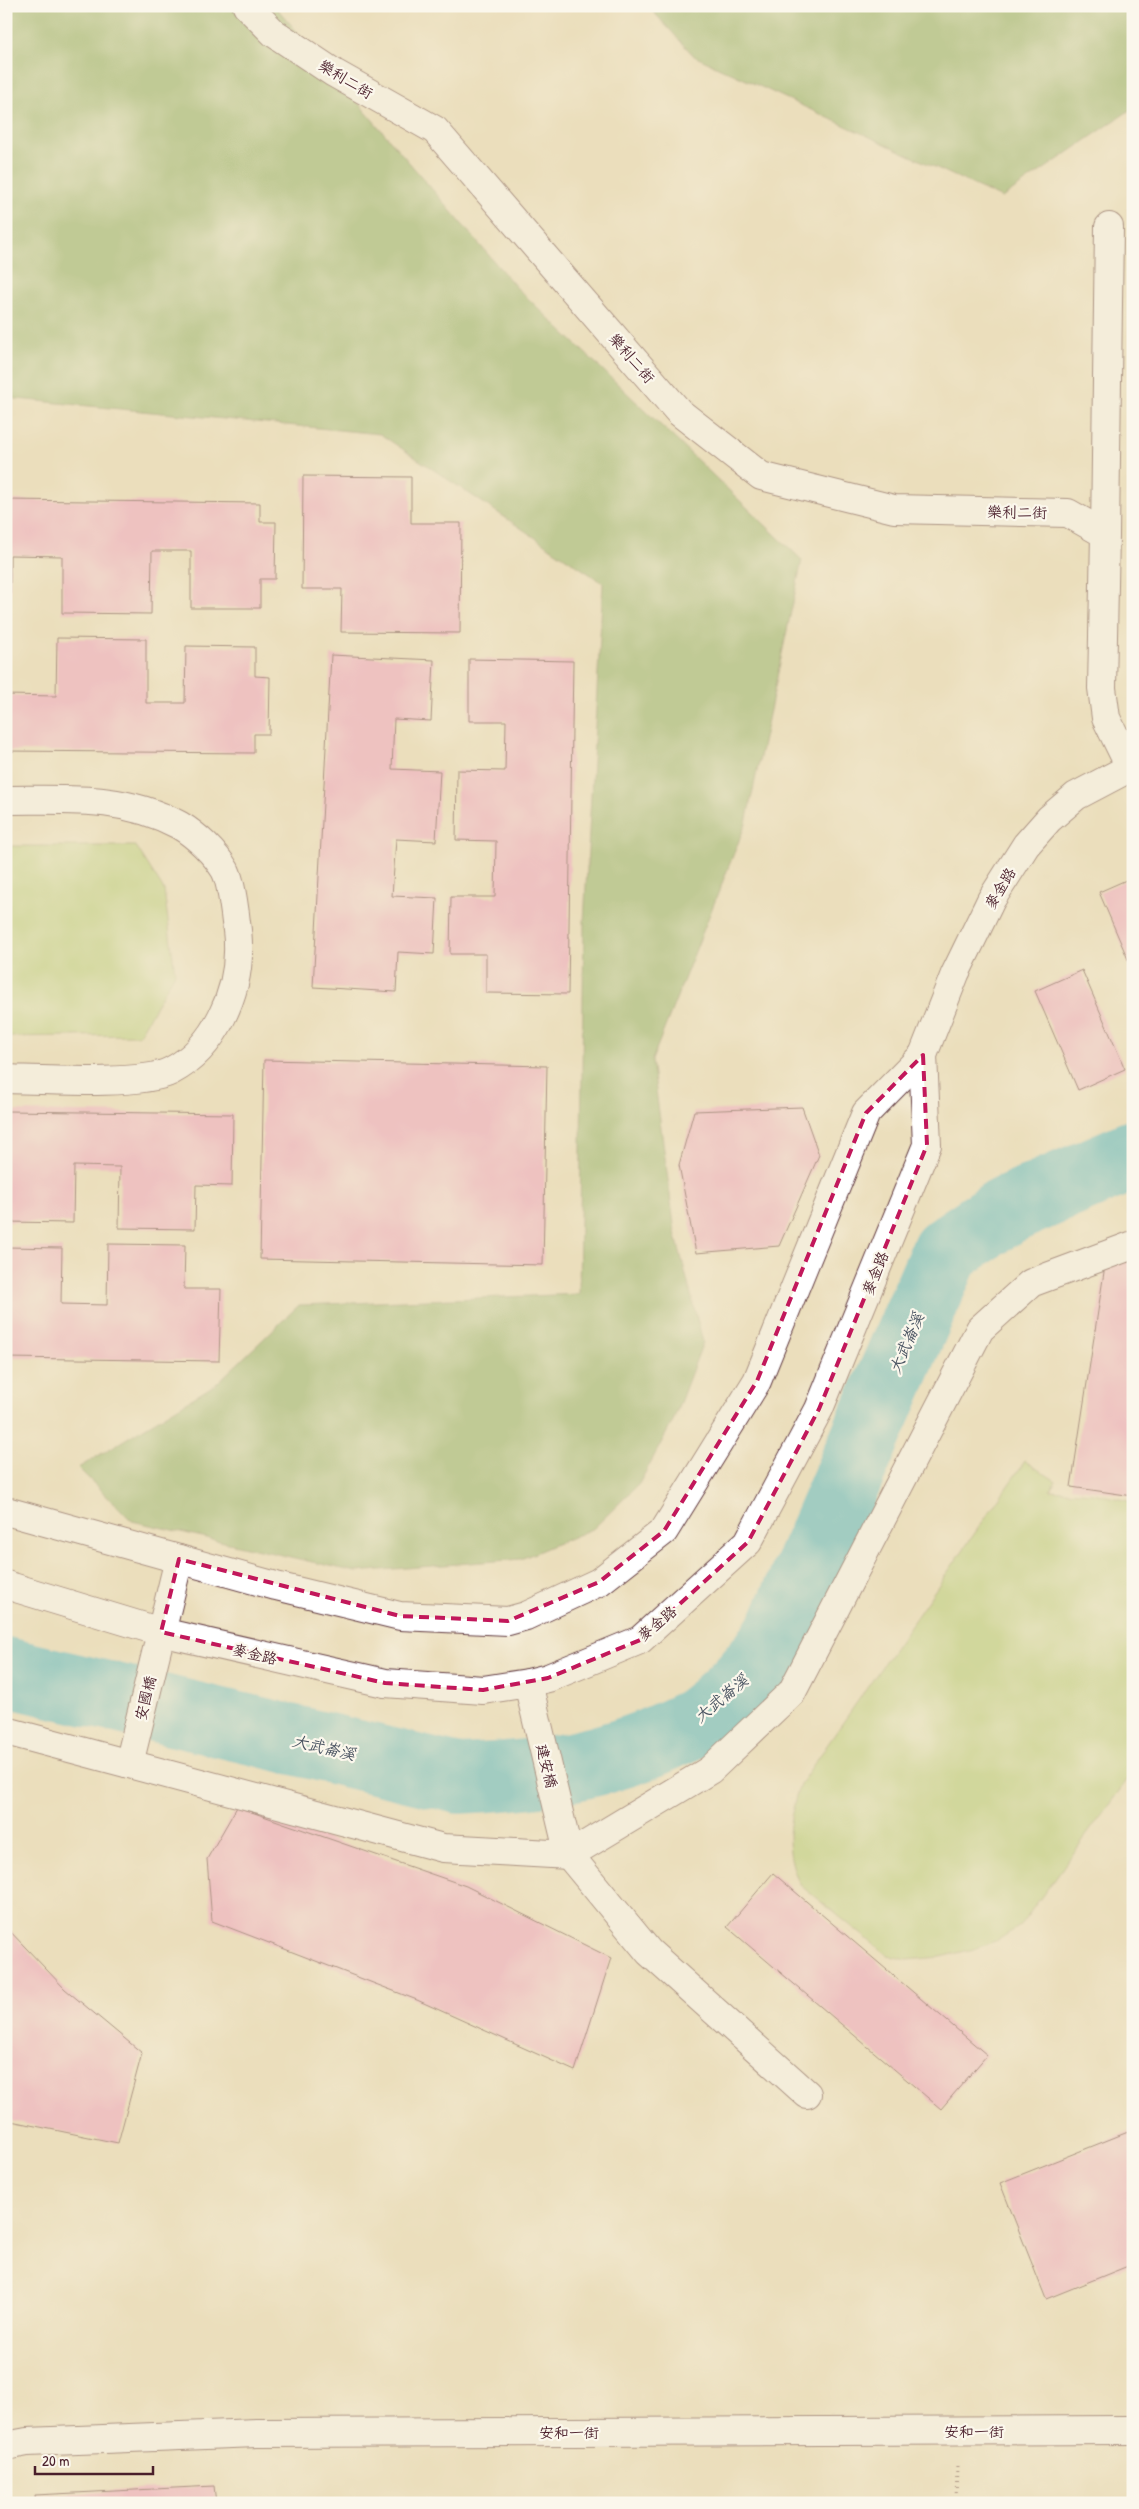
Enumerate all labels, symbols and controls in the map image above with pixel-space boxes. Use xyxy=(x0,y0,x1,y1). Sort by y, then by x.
street label: 樂利二街 xyxy=(315,55,377,103)
street label: 樂利二街 xyxy=(604,328,660,388)
street label: 樂利二街 xyxy=(987,501,1047,523)
street label: 麥金路 xyxy=(979,863,1021,913)
street label: 麥金路 xyxy=(857,1248,893,1298)
water label: 大武崙溪 xyxy=(883,1308,929,1377)
street label: 麥金路 xyxy=(633,1600,681,1646)
street label: 麥金路 xyxy=(231,1639,279,1669)
water label: 大武崙溪 xyxy=(689,1668,753,1727)
street label: 安國橋 xyxy=(129,1674,161,1722)
water label: 大武崙溪 xyxy=(290,1729,359,1765)
street label: 建安橋 xyxy=(531,1742,563,1790)
street label: 安和一街 xyxy=(944,2421,1004,2442)
street label: 安和一街 xyxy=(539,2422,599,2443)
scale bar xyxy=(35,2444,152,2476)
text: 20 m xyxy=(42,2450,69,2471)

